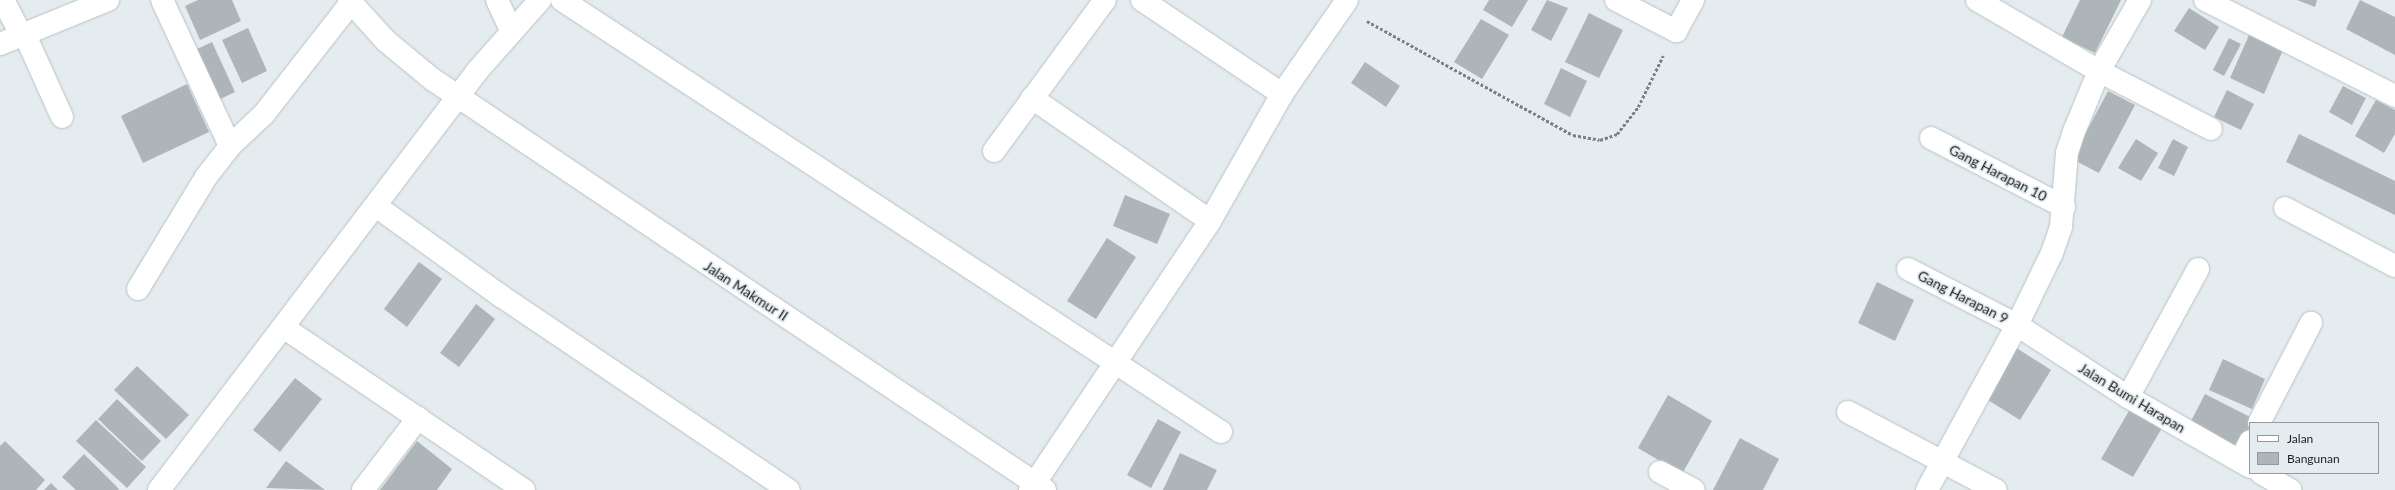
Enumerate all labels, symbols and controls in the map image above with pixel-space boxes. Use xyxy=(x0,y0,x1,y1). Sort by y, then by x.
street label: Gang Harapan 10 xyxy=(1946,141,2050,205)
street label: Jalan Makmur II xyxy=(701,258,791,324)
street label: Gang Harapan 9 xyxy=(1915,267,2011,327)
street label: Jalan Bumi Harapan xyxy=(2076,360,2188,436)
legend xyxy=(2249,422,2379,474)
text: Jalan xyxy=(2287,431,2313,446)
text: Bangunan xyxy=(2287,451,2340,466)

